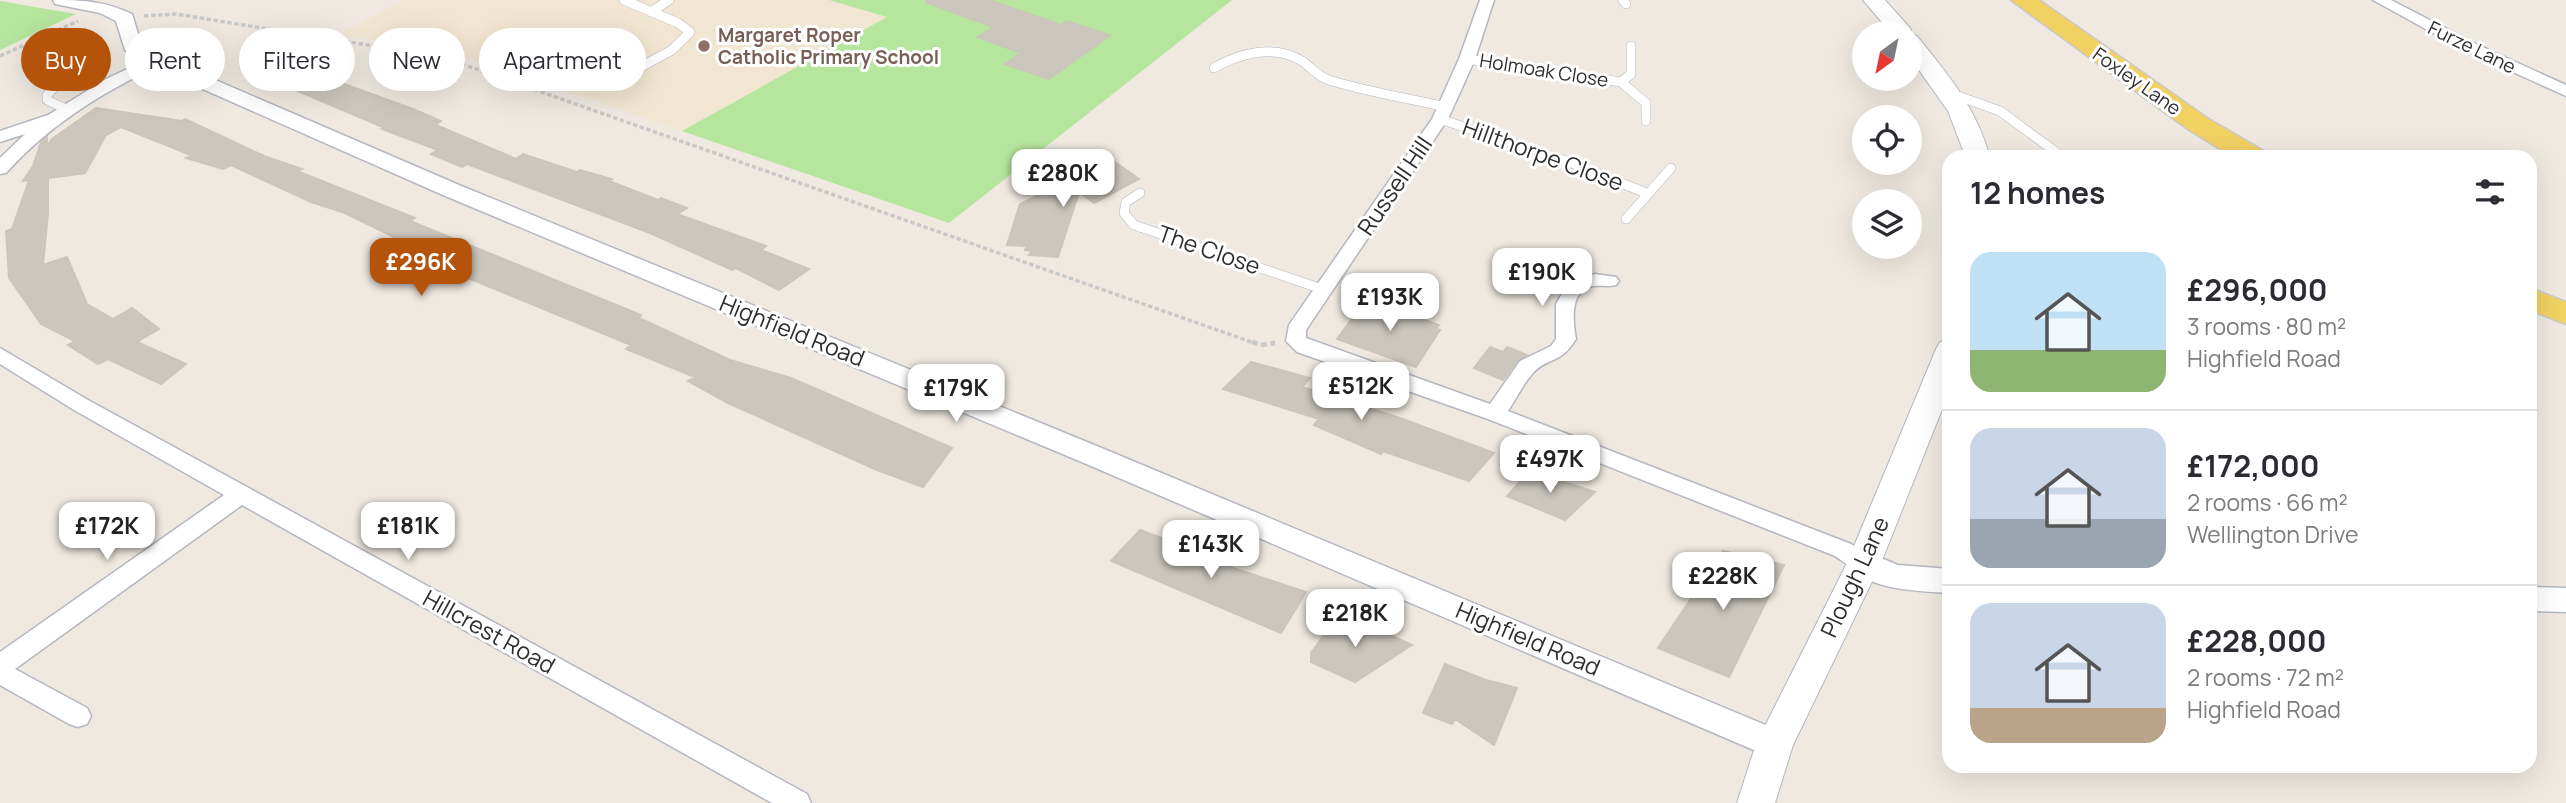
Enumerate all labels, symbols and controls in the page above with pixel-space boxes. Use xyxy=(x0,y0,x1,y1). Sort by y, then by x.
street label: Furze Lane xyxy=(2424,15,2520,79)
north arrow xyxy=(1852,21,1922,91)
map controls xyxy=(1852,21,1922,259)
place label: Margaret Roper Catholic Primary School xyxy=(718,22,939,70)
chip: Buy xyxy=(21,28,111,91)
chip: Rent xyxy=(125,28,225,91)
chip: Filters xyxy=(239,28,355,91)
chip: New xyxy=(369,28,465,91)
chip: Apartment xyxy=(479,28,646,91)
marker: Margaret Roper Catholic Primary School xyxy=(696,38,712,54)
street label: Foxley Lane xyxy=(2088,41,2186,121)
street label: Holmoak Close xyxy=(1478,47,1610,93)
button: locate xyxy=(1852,105,1922,175)
street label: Hillthorpe Close xyxy=(1458,110,1628,198)
street label: Russell Hill xyxy=(1349,130,1439,241)
pin: £280K xyxy=(1014,150,1112,209)
text: £280K xyxy=(1028,156,1098,188)
text: 12 homes xyxy=(1970,172,2105,213)
icon: filters xyxy=(2471,173,2509,211)
button: layers xyxy=(1852,189,1922,259)
street label: The Close xyxy=(1154,217,1265,281)
pin: £296K xyxy=(372,238,470,298)
text: £296K xyxy=(386,245,456,277)
pin: £190K xyxy=(1493,248,1591,308)
text: £190K xyxy=(1508,255,1576,287)
text: £296,000 xyxy=(2187,269,2328,310)
pin: £193K xyxy=(1341,274,1439,333)
text: £193K xyxy=(1357,280,1423,312)
icon: home xyxy=(2026,280,2110,364)
street label: Highfield Road xyxy=(715,286,870,374)
text: 3 rooms · 80 m² xyxy=(2187,310,2346,342)
text: Highfield Road xyxy=(2187,342,2341,374)
pin: £512K xyxy=(1312,362,1410,422)
pin: £179K xyxy=(907,364,1005,424)
text: £512K xyxy=(1328,369,1394,401)
text: £179K xyxy=(924,371,988,403)
pin: £497K xyxy=(1501,435,1599,495)
text: £497K xyxy=(1516,442,1584,474)
text: £172,000 xyxy=(2187,445,2319,486)
icon: home xyxy=(2026,456,2110,540)
text: 2 rooms · 66 m² xyxy=(2187,486,2348,518)
pin: £172K xyxy=(58,503,156,562)
pin: £181K xyxy=(359,503,457,562)
text: £172K xyxy=(75,509,139,541)
text: £181K xyxy=(377,509,439,541)
street label: Plough Lane xyxy=(1812,511,1896,642)
text: Wellington Drive xyxy=(2187,518,2358,550)
pin: £143K xyxy=(1162,520,1260,580)
text: £143K xyxy=(1178,527,1244,559)
pin: £228K xyxy=(1674,552,1772,612)
text: £228K xyxy=(1688,559,1758,591)
street label: Hillcrest Road xyxy=(418,582,561,681)
pin: £218K xyxy=(1306,590,1404,649)
street label: Highfield Road xyxy=(1451,593,1605,683)
text: £218K xyxy=(1322,596,1388,628)
text: £228,000 xyxy=(2187,620,2327,661)
icon: home xyxy=(2026,631,2110,715)
text: 2 rooms · 72 m² xyxy=(2187,661,2344,693)
text: Highfield Road xyxy=(2187,693,2341,725)

